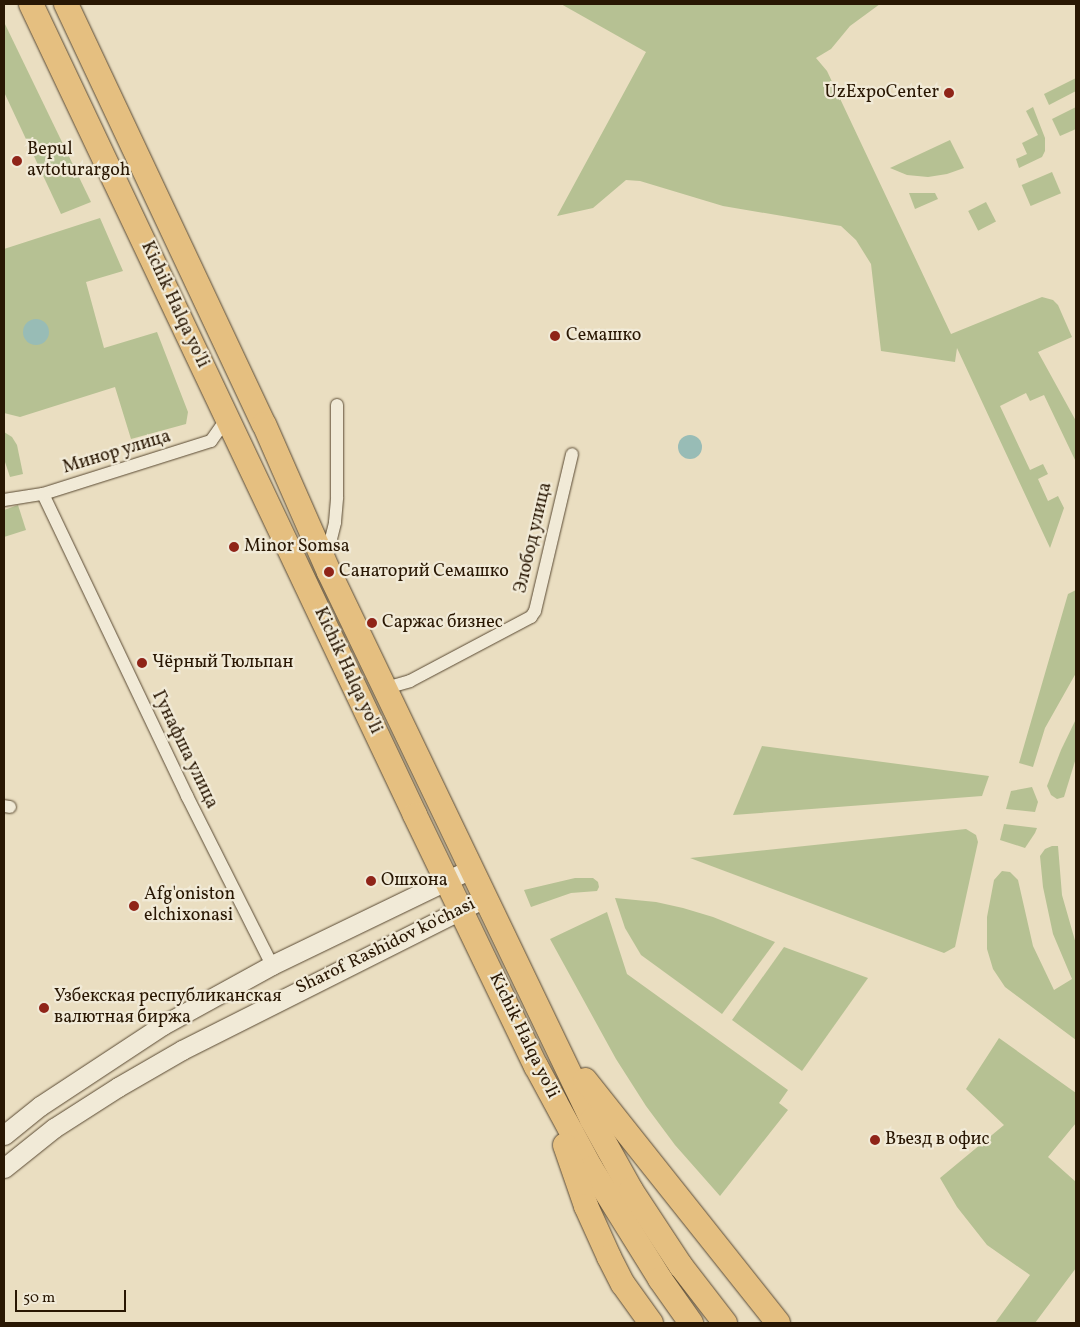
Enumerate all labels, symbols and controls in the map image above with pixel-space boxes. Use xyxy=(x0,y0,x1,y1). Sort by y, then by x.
place label: UzExpoCenter xyxy=(825,82,939,104)
marker: UzExpoCenter xyxy=(943,87,955,99)
place label: Bepul avtoturargoh xyxy=(27,140,130,182)
marker: Bepul avtoturargoh xyxy=(11,155,23,167)
street label: Kichik Halqa yo'li xyxy=(135,238,213,372)
place label: Семашко xyxy=(566,325,641,347)
marker: Семашко xyxy=(548,329,562,343)
street label: Минор улица xyxy=(60,426,174,480)
street label: Элобод улица xyxy=(511,480,557,596)
place label: Minor Somsa xyxy=(244,536,350,558)
marker: Minor Somsa xyxy=(228,541,240,553)
place label: Санаторий Семашко xyxy=(339,561,509,583)
marker: Санаторий Семашко xyxy=(323,566,335,578)
street label: Kichik Halqa yo'li xyxy=(308,604,386,738)
place label: Саржас бизнес xyxy=(382,612,503,634)
marker: Саржас бизнес xyxy=(366,617,378,629)
place label: Чёрный Тюльпан xyxy=(152,652,294,674)
marker: Чёрный Тюльпан xyxy=(136,657,148,669)
street label: Гунафша улица xyxy=(146,687,222,813)
place label: Ошхона xyxy=(381,870,448,892)
marker: Ошхона xyxy=(365,875,377,887)
place label: Afg'oniston elchixonasi xyxy=(144,885,235,928)
street label: Sharof Rashidov ko'chasi xyxy=(293,894,479,1000)
marker: Afg'oniston elchixonasi xyxy=(128,900,140,912)
street label: Kichik Halqa yo'li xyxy=(483,969,563,1103)
place label: Узбекская республиканская валютная биржа xyxy=(54,987,282,1030)
marker: Узбекская республиканская валютная биржа xyxy=(38,1002,50,1014)
place label: Въезд в офис xyxy=(885,1129,990,1151)
marker: Въезд в офис xyxy=(869,1134,881,1146)
scale bar xyxy=(18,1280,129,1312)
text: 50 m xyxy=(23,1288,55,1309)

